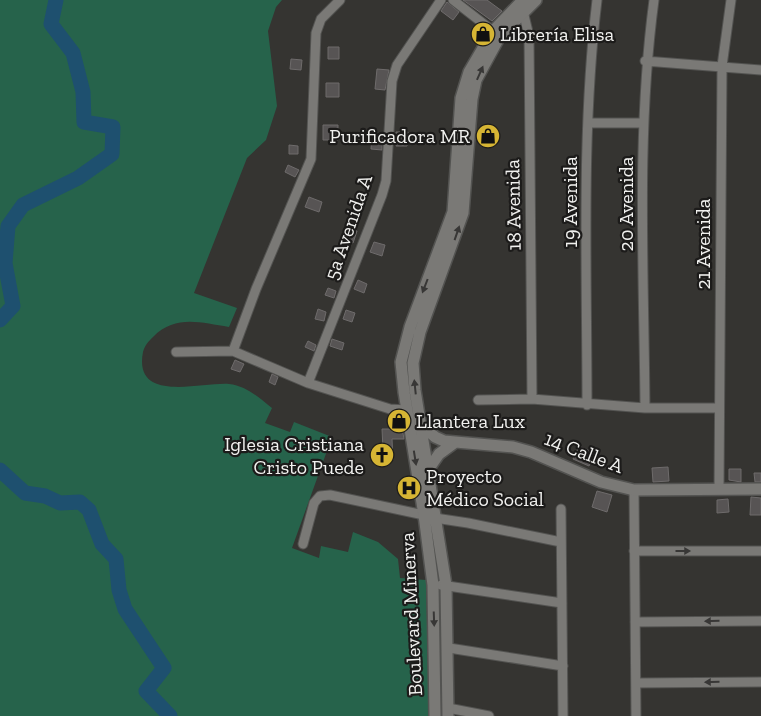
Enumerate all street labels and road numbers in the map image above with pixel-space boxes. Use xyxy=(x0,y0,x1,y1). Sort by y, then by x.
street label: 19 Avenida xyxy=(558,156,582,248)
street label: 20 Avenida xyxy=(614,156,638,251)
street label: 18 Avenida xyxy=(500,159,526,251)
street label: 5a Avenida A xyxy=(319,170,378,283)
street label: 21 Avenida xyxy=(691,198,715,289)
street label: 14 Calle A xyxy=(541,426,628,478)
street label: Boulevard Minerva xyxy=(395,531,427,697)

